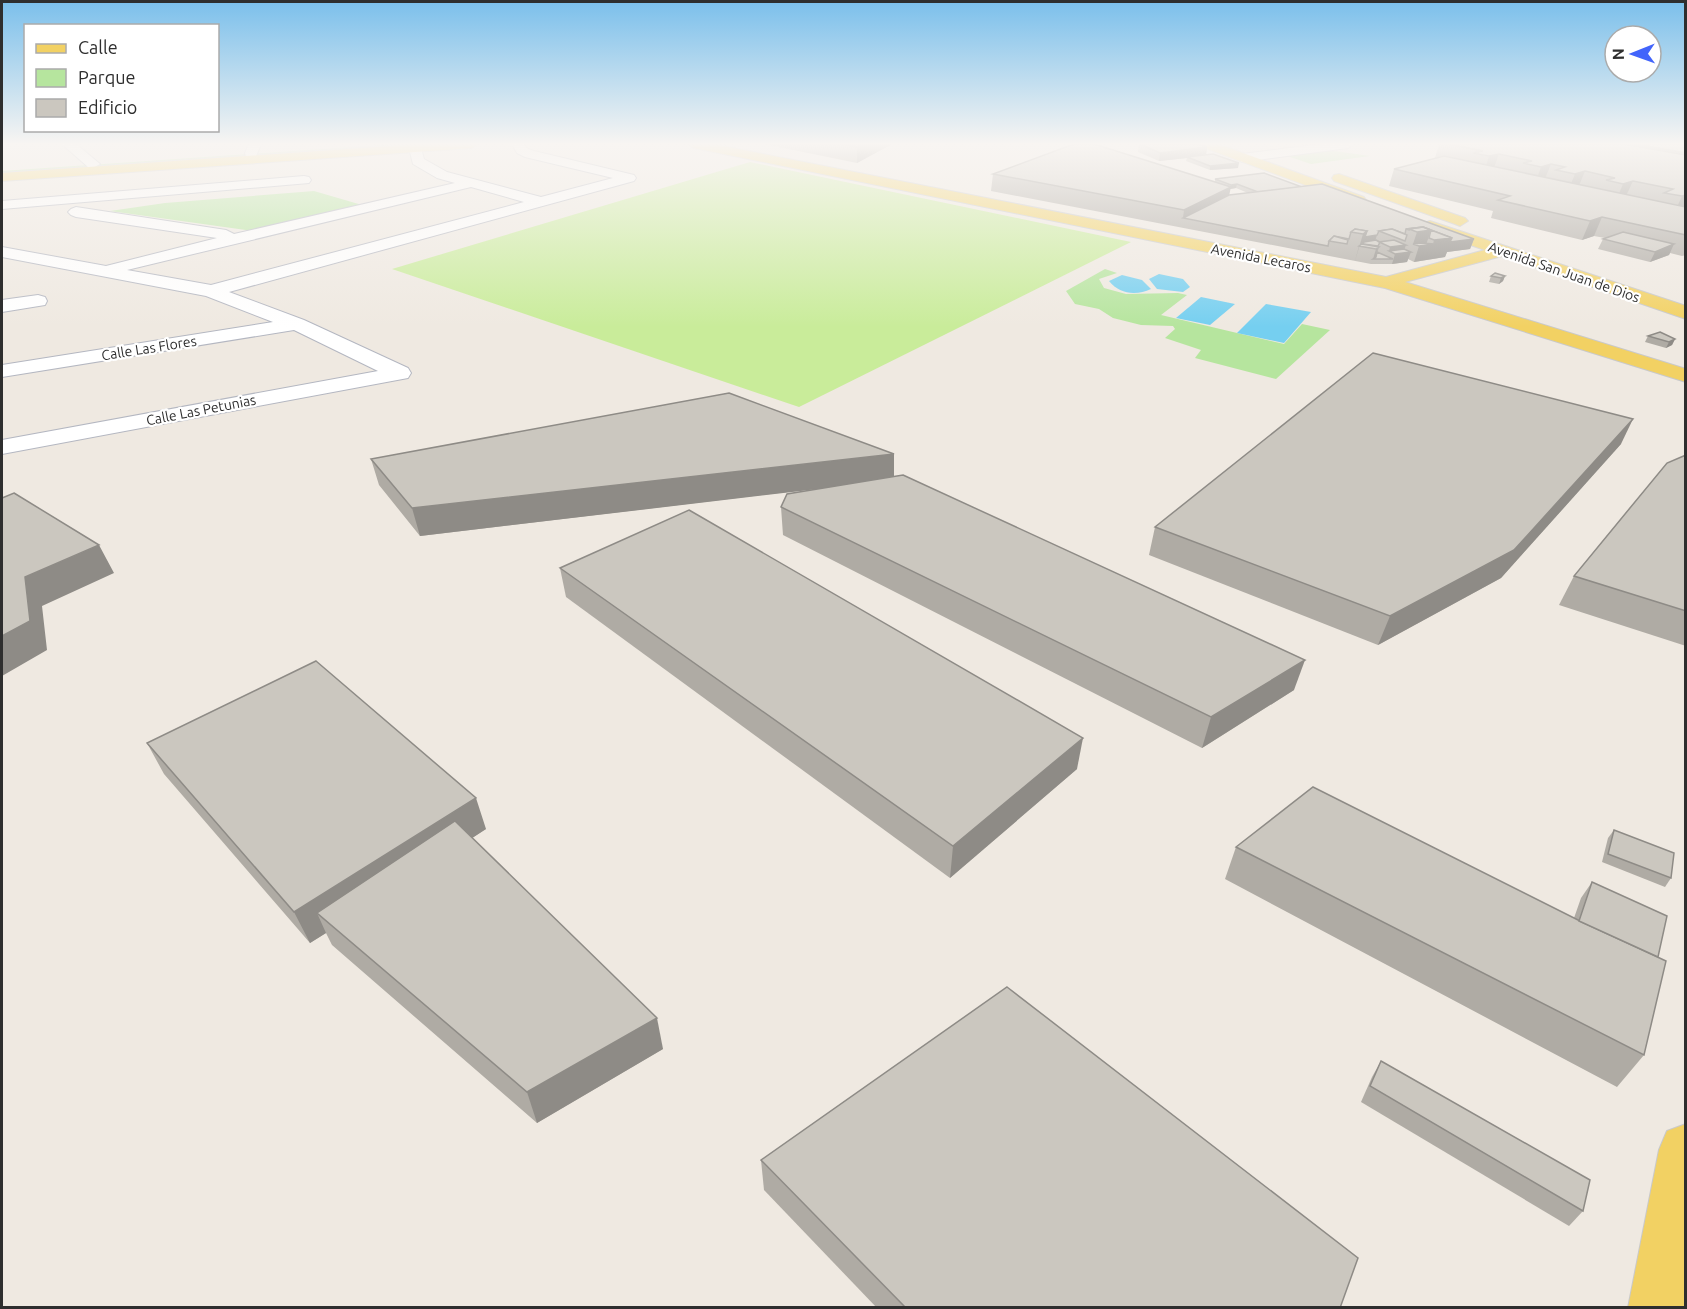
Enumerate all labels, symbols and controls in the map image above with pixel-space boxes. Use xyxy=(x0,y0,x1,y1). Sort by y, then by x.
legend xyxy=(24,24,219,132)
north arrow xyxy=(1603,24,1663,84)
text: Calle xyxy=(78,37,118,57)
text: N xyxy=(1609,48,1627,60)
text: Parque xyxy=(78,67,135,87)
text: Edificio xyxy=(78,97,137,117)
street label: Avenida San Juan de Dios xyxy=(1486,239,1642,305)
street label: Avenida Lecaros xyxy=(1210,240,1312,276)
street label: Calle Las Flores xyxy=(100,333,198,363)
street label: Calle Las Petunias xyxy=(145,391,257,429)

